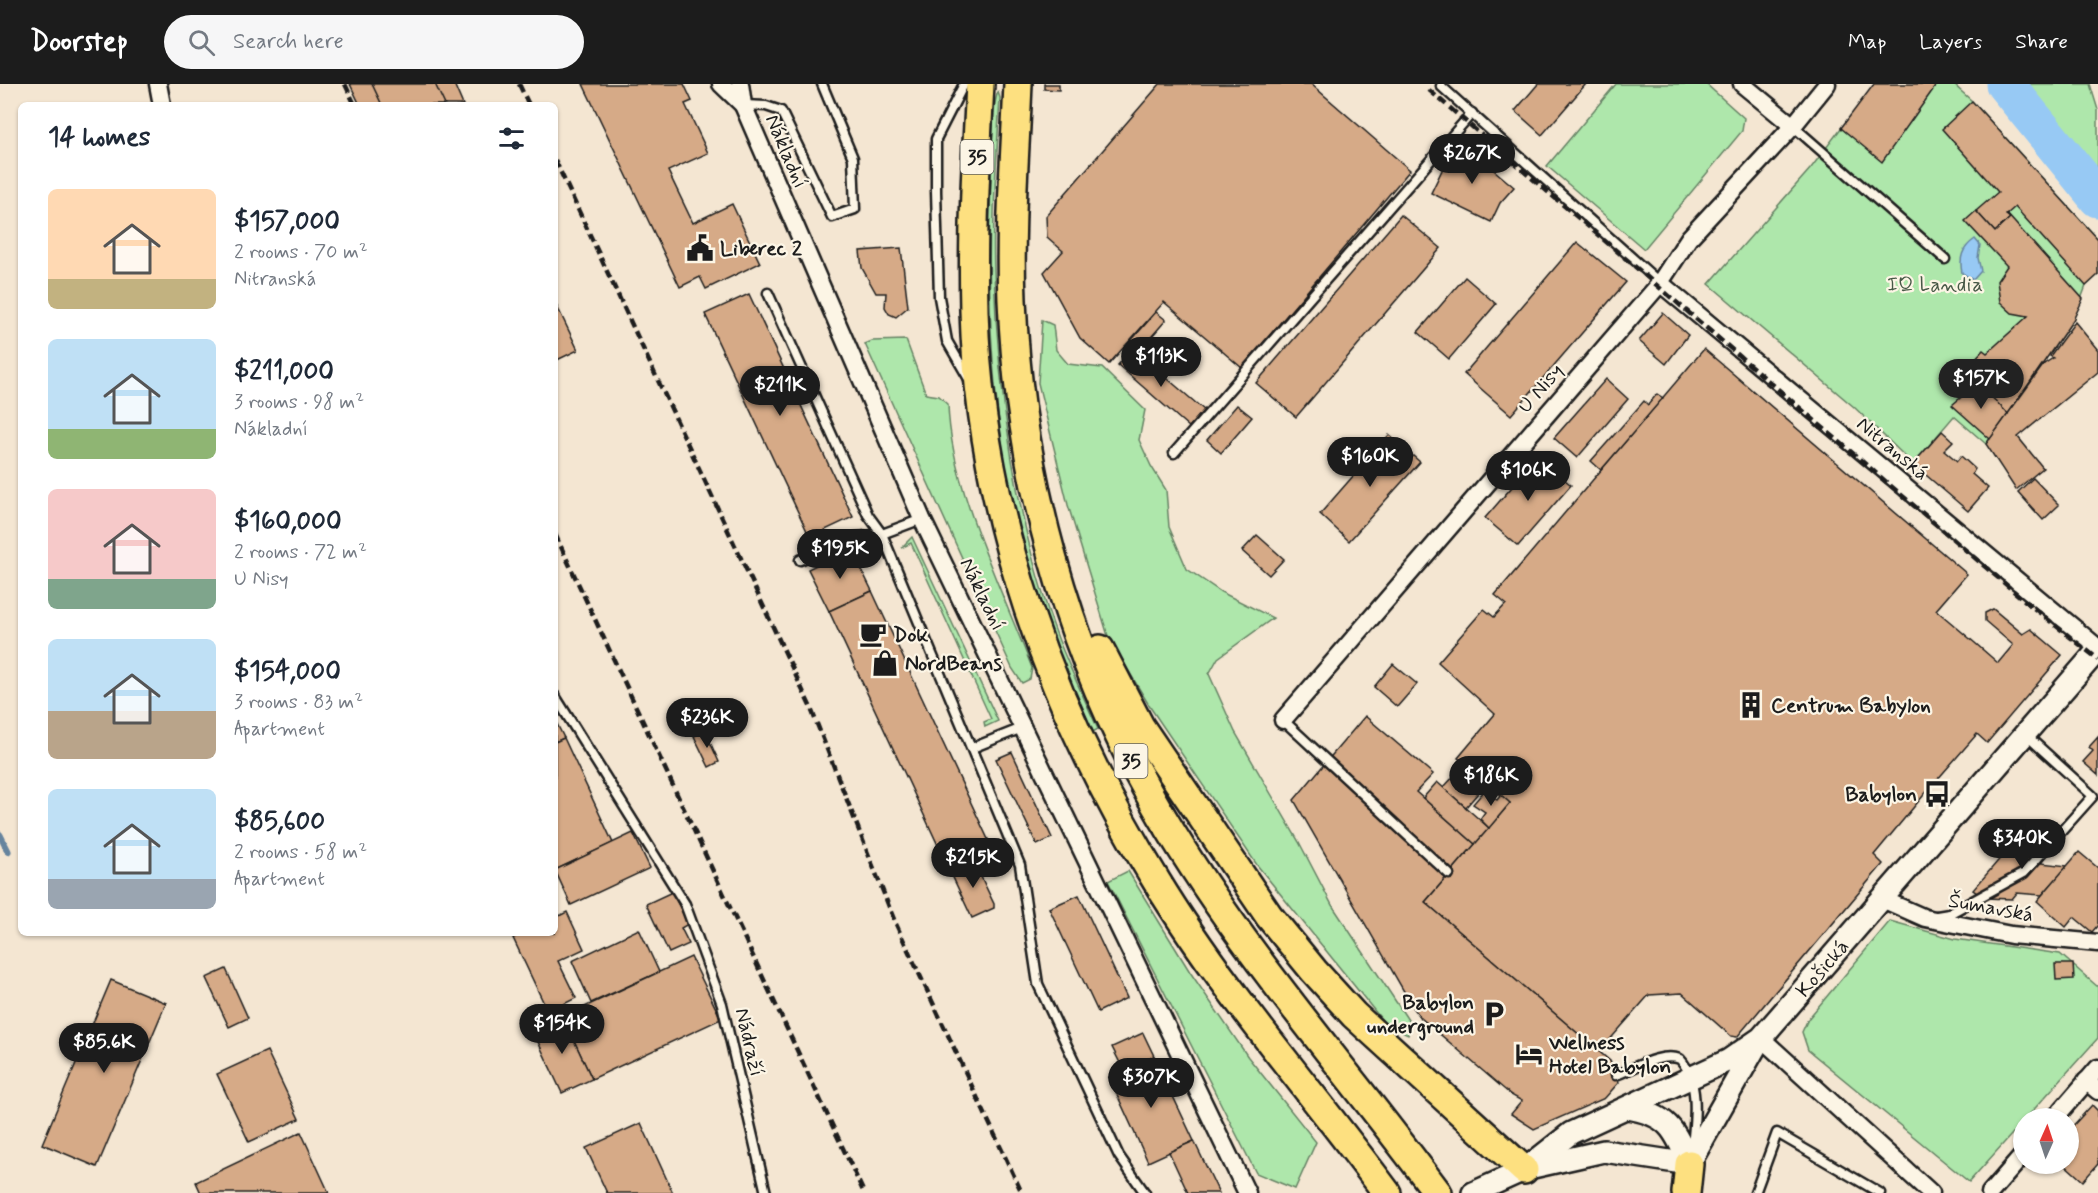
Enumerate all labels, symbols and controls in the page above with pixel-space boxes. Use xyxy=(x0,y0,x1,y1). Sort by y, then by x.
search box xyxy=(164,15,584,69)
text: Doorstep xyxy=(30,24,128,61)
icon: search xyxy=(185,26,218,59)
text: Search here xyxy=(233,28,344,56)
text: Map xyxy=(1848,28,1886,56)
text: Layers xyxy=(1919,28,1982,56)
text: Share xyxy=(2015,28,2068,56)
street label: Nákladní xyxy=(758,110,814,193)
text: 14 homes xyxy=(48,121,150,155)
icon: filters xyxy=(495,122,528,155)
pin: $267K xyxy=(1430,134,1514,185)
road number: 35 xyxy=(960,140,994,174)
text: $267K xyxy=(1443,140,1501,167)
text: $157,000 xyxy=(234,205,340,239)
icon: home xyxy=(96,213,168,285)
public building icon: Liberec 2 xyxy=(685,233,715,263)
place label: Liberec 2 xyxy=(720,235,803,263)
text: 2 rooms · 70 m² xyxy=(234,239,368,266)
text: Nitranská xyxy=(234,266,316,293)
park label: IQ Landia xyxy=(1887,271,1983,299)
pin: $113K xyxy=(1119,337,1203,388)
text: $113K xyxy=(1135,343,1187,370)
text: $211,000 xyxy=(234,355,334,389)
street label: U Nisy xyxy=(1511,358,1570,419)
pin: $157K xyxy=(1939,359,2023,410)
icon: home xyxy=(96,363,168,435)
text: $157K xyxy=(1953,365,2009,392)
pin: $211K xyxy=(738,366,822,417)
text: $211K xyxy=(754,372,806,399)
text: 3 rooms · 98 m² xyxy=(234,389,364,416)
street label: Nitranská xyxy=(1850,410,1934,487)
text: Nákladní xyxy=(234,416,308,443)
pin: $160K xyxy=(1328,437,1412,488)
text: $160K xyxy=(1341,443,1399,470)
pin: $106K xyxy=(1486,451,1570,502)
text: $106K xyxy=(1500,457,1556,484)
text: $160,000 xyxy=(234,505,342,539)
icon: home xyxy=(96,513,168,585)
pin: $195K xyxy=(798,529,882,580)
text: $195K xyxy=(811,535,869,562)
text: 2 rooms · 72 m² xyxy=(234,539,367,566)
street label: Nákladní xyxy=(952,553,1012,636)
text: U Nisy xyxy=(234,566,289,593)
cafe icon: Dok xyxy=(858,619,888,649)
place label: Dok xyxy=(893,621,928,649)
shop icon: NordBeans xyxy=(870,648,900,678)
place label: NordBeans xyxy=(905,650,1003,678)
text: $154,000 xyxy=(234,655,341,689)
icon: home xyxy=(96,663,168,735)
text: 3 rooms · 83 m² xyxy=(234,689,363,716)
building icon: Centrum Babylon xyxy=(1736,690,1766,720)
place label: Centrum Babylon xyxy=(1771,692,1931,720)
pin: $236K xyxy=(665,698,749,749)
text: $236K xyxy=(680,704,734,731)
text: Apartment xyxy=(234,716,325,743)
road number: 35 xyxy=(1114,744,1148,778)
pin: $186K xyxy=(1449,756,1533,807)
text: $186K xyxy=(1463,762,1519,789)
bus stop icon: Babylon xyxy=(1922,779,1952,809)
place label: Babylon xyxy=(1845,781,1917,809)
text: $85,600 xyxy=(234,805,325,839)
icon: home xyxy=(96,813,168,885)
pin: $340K xyxy=(1980,819,2064,870)
text: $340K xyxy=(1992,825,2052,852)
pin: $215K xyxy=(931,838,1015,889)
text: 2 rooms · 58 m² xyxy=(234,839,367,866)
text: $215K xyxy=(945,844,1001,871)
text: Apartment xyxy=(234,866,325,893)
street label: Šumavská xyxy=(1946,887,2036,929)
street label: Košická xyxy=(1790,934,1856,1004)
place label: Babylon underground xyxy=(1367,989,1474,1041)
parking icon: Babylon underground xyxy=(1479,999,1509,1029)
pin: $154K xyxy=(520,1004,604,1055)
street label: Nádraží xyxy=(728,1005,770,1079)
text: $154K xyxy=(533,1010,591,1037)
pin: $85.6K xyxy=(55,1023,153,1074)
text: $85.6K xyxy=(73,1029,135,1056)
place label: Wellness Hotel Babylon xyxy=(1548,1029,1671,1081)
hotel icon: Wellness Hotel Babylon xyxy=(1514,1039,1544,1069)
pin: $307K xyxy=(1109,1058,1193,1109)
text: $307K xyxy=(1122,1064,1180,1091)
north arrow xyxy=(2013,1108,2079,1174)
map controls xyxy=(2013,1108,2079,1174)

